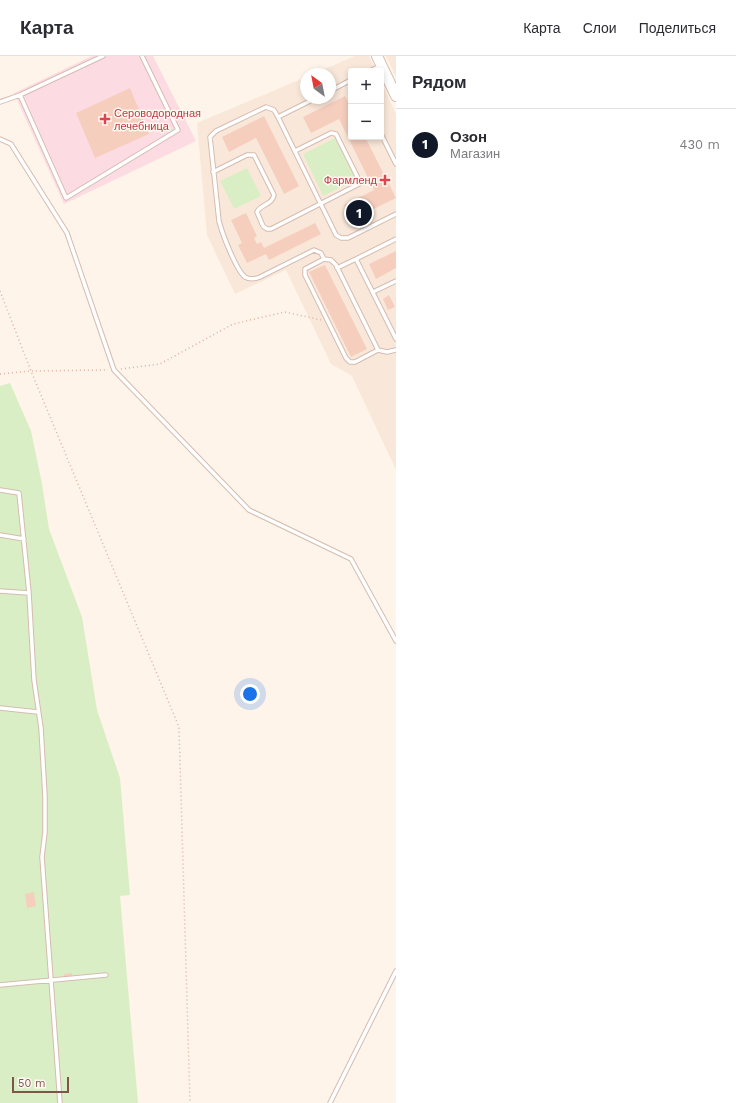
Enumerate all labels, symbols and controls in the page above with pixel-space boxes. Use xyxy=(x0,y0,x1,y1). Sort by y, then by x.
text: Карта xyxy=(20,16,74,39)
text: Карта xyxy=(523,20,561,36)
text: Слои xyxy=(583,20,617,36)
text: Поделиться xyxy=(639,20,716,36)
north arrow xyxy=(300,68,336,104)
map controls xyxy=(348,68,384,140)
button: + xyxy=(348,68,384,104)
text: Рядом xyxy=(412,72,467,92)
button: − xyxy=(348,104,384,140)
place label: Сероводородная лечебница xyxy=(114,107,201,133)
marker: Сероводородная лечебница xyxy=(99,113,111,125)
text: Озон xyxy=(450,128,487,146)
text: 1 xyxy=(422,137,428,152)
text: 430 m xyxy=(680,137,720,152)
text: Магазин xyxy=(450,146,500,161)
place label: Фармленд xyxy=(324,174,378,187)
marker: Фармленд xyxy=(380,175,390,185)
pin: 1 xyxy=(346,198,372,228)
your location xyxy=(240,684,260,704)
scale bar xyxy=(12,1075,69,1094)
text: 50 m xyxy=(18,1077,45,1090)

